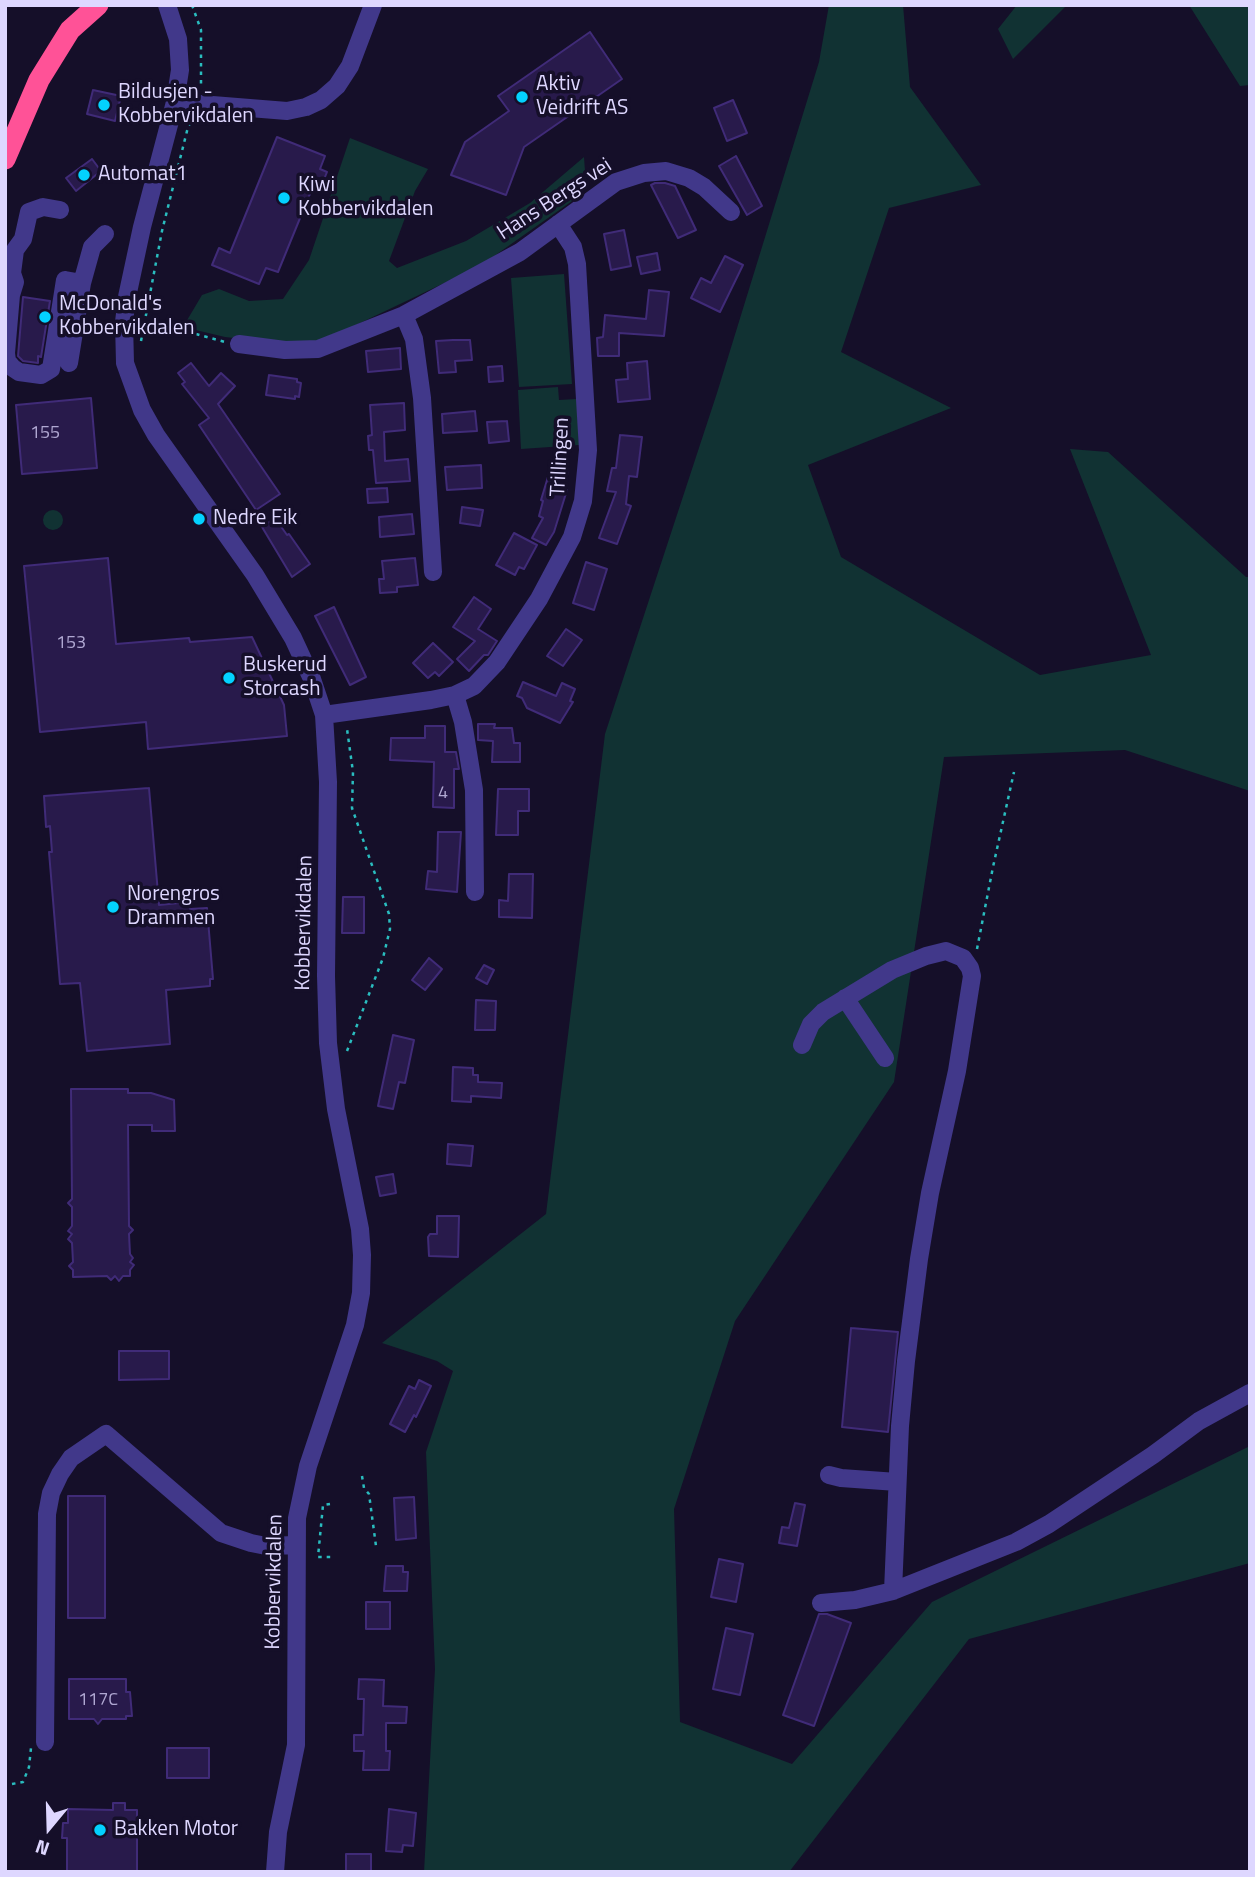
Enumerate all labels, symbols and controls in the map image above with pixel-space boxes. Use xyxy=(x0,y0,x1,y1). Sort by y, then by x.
place label: Aktiv Veidrift AS xyxy=(536,72,628,122)
place label: Bildusjen - Kobbervikdalen xyxy=(118,80,254,130)
marker: Aktiv Veidrift AS xyxy=(514,89,530,105)
marker: Bildusjen - Kobbervikdalen xyxy=(96,97,112,113)
street label: Hans Bergs vei xyxy=(493,154,617,246)
place label: Automat1 xyxy=(98,162,187,188)
marker: Automat1 xyxy=(76,167,92,183)
place label: Kiwi Kobbervikdalen xyxy=(298,173,434,223)
marker: Kiwi Kobbervikdalen xyxy=(276,190,292,206)
place label: McDonald's Kobbervikdalen xyxy=(59,292,195,342)
marker: McDonald's Kobbervikdalen xyxy=(37,309,53,325)
street label: Trillingen xyxy=(546,417,576,497)
house number: 155 xyxy=(30,423,60,445)
place label: Nedre Eik xyxy=(213,506,297,532)
marker: Nedre Eik xyxy=(191,511,207,527)
house number: 153 xyxy=(56,633,86,655)
place label: Buskerud Storcash xyxy=(243,653,327,703)
marker: Buskerud Storcash xyxy=(221,670,237,686)
house number: 4 xyxy=(438,783,448,805)
street label: Kobbervikdalen xyxy=(291,855,319,991)
place label: Norengros Drammen xyxy=(127,882,220,932)
marker: Norengros Drammen xyxy=(105,899,121,915)
street label: Kobbervikdalen xyxy=(261,1514,289,1650)
house number: 117C xyxy=(78,1690,118,1712)
north arrow xyxy=(14,1793,84,1863)
place label: Bakken Motor xyxy=(114,1817,238,1843)
marker: Bakken Motor xyxy=(92,1822,108,1838)
text: N xyxy=(31,1832,53,1864)

